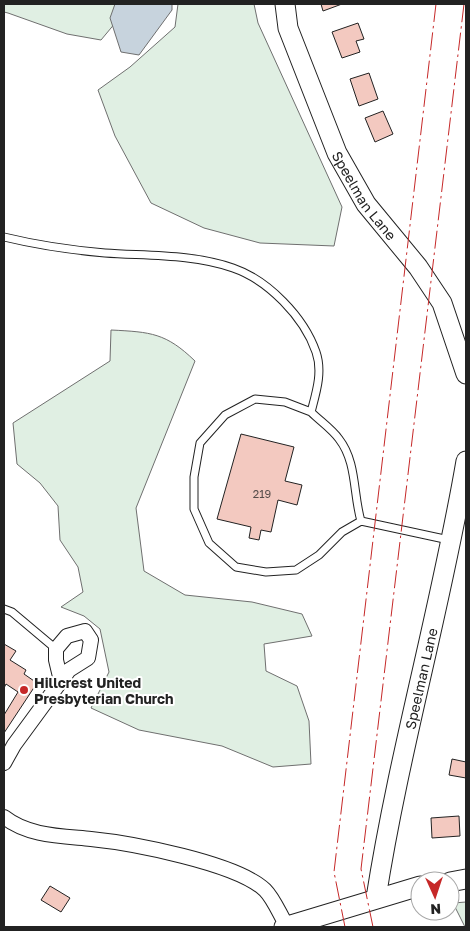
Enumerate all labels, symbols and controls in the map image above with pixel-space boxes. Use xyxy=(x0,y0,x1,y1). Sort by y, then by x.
street label: Speelman Lane xyxy=(329,148,400,243)
house number: 219 xyxy=(253,487,271,500)
street label: Speelman Lane xyxy=(401,626,440,731)
place label: Hillcrest United Presbyterian Church xyxy=(34,674,174,707)
marker: Hillcrest United Presbyterian Church xyxy=(18,684,30,696)
north arrow xyxy=(410,871,460,921)
text: N xyxy=(430,901,441,918)

